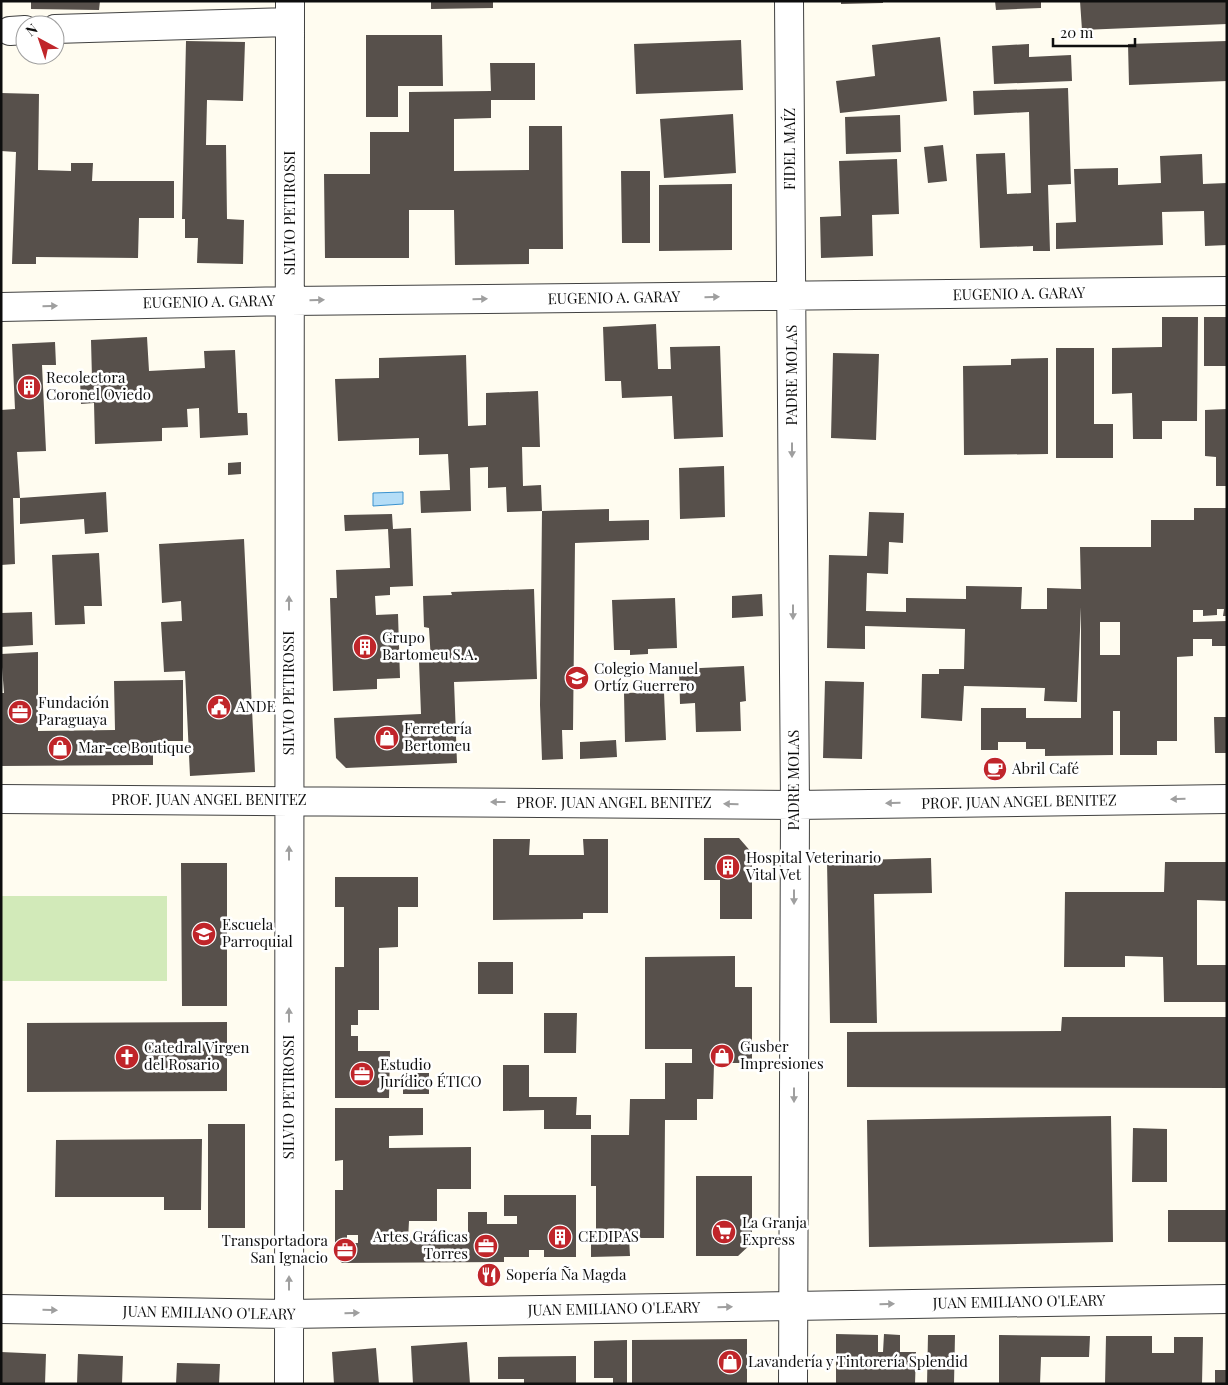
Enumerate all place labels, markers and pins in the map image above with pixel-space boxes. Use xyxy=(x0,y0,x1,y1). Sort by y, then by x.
place label: Recolectora Coronel Oviedo xyxy=(46,367,151,404)
building icon: Recolectora Coronel Oviedo xyxy=(16,374,42,400)
place label: Grupo Bartomeu S.A. xyxy=(382,627,478,664)
building icon: Grupo Bartomeu S.A. xyxy=(352,634,378,660)
place label: Colegio Manuel Ortíz Guerrero xyxy=(594,658,698,695)
school or university icon: Colegio Manuel Ortíz Guerrero xyxy=(564,665,590,691)
place label: Fundación Paraguaya xyxy=(38,692,109,729)
public building icon: ANDE xyxy=(206,694,232,720)
place label: ANDE xyxy=(235,696,276,716)
office icon: Fundación Paraguaya xyxy=(7,699,33,725)
place label: Ferretería Bertomeu xyxy=(404,718,472,755)
shop icon: Ferretería Bertomeu xyxy=(374,725,400,751)
shop icon: Mar-ce Boutique xyxy=(47,735,73,761)
place label: Mar-ce Boutique xyxy=(78,737,192,757)
cafe icon: Abril Café xyxy=(982,756,1008,782)
place label: Abril Café xyxy=(1011,758,1079,778)
place label: Hospital Veterinario Vital Vet xyxy=(745,847,881,884)
building icon: Hospital Veterinario Vital Vet xyxy=(715,854,741,880)
place label: Escuela Parroquial xyxy=(222,914,293,951)
school or university icon: Escuela Parroquial xyxy=(191,921,217,947)
place label: Gusber Impresiones xyxy=(740,1036,824,1073)
place label: Catedral Virgen del Rosario xyxy=(144,1037,250,1074)
shop icon: Gusber Impresiones xyxy=(709,1043,735,1069)
church icon: Catedral Virgen del Rosario xyxy=(114,1044,140,1070)
place label: Estudio Jurídico ÉTICO xyxy=(379,1054,482,1091)
office icon: Estudio Jurídico ÉTICO xyxy=(349,1061,375,1087)
place label: La Granja Express xyxy=(742,1212,807,1249)
supermarket icon: La Granja Express xyxy=(711,1219,737,1245)
building icon: CEDIPAS xyxy=(547,1224,573,1250)
place label: Artes Gráficas Torres xyxy=(372,1226,468,1263)
place label: CEDIPAS xyxy=(578,1226,639,1246)
place label: Transportadora San Ignacio xyxy=(221,1230,329,1267)
office icon: Artes Gráficas Torres xyxy=(473,1233,499,1259)
office icon: Transportadora San Ignacio xyxy=(332,1237,358,1263)
restaurant icon: Sopería Ña Magda xyxy=(476,1262,502,1288)
place label: Sopería Ña Magda xyxy=(506,1264,627,1284)
shop icon: Lavandería y Tintorería Splendid xyxy=(717,1349,743,1375)
place label: Lavandería y Tintorería Splendid xyxy=(748,1351,968,1371)

